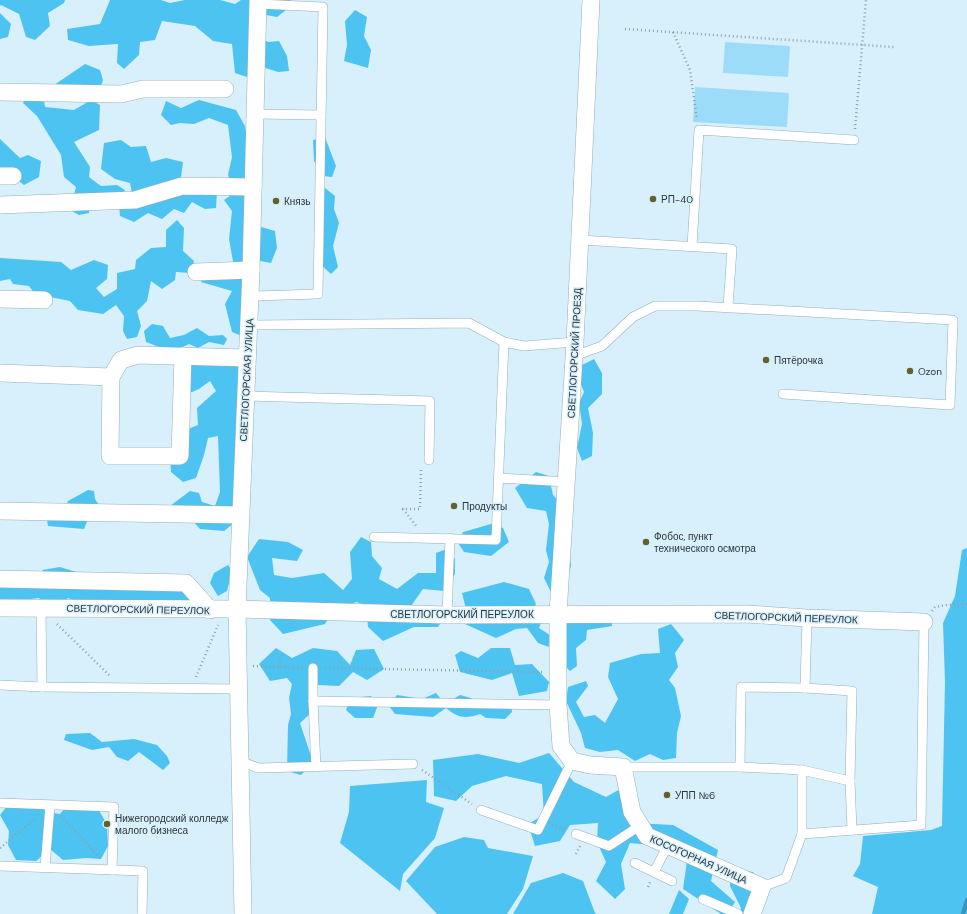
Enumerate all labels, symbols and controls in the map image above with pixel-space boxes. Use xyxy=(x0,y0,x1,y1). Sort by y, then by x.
place label: РП-40 xyxy=(661,193,693,206)
marker: РП-40 xyxy=(648,194,658,204)
place label: Князь xyxy=(284,195,311,208)
marker: Князь xyxy=(271,196,281,206)
street label: СВЕТЛОГОРСКИЙ ПРОЕЗД xyxy=(565,287,584,419)
street label: СВЕТЛОГОРСКАЯ УЛИЦА xyxy=(237,318,256,442)
place label: Пятёрочка xyxy=(774,354,823,367)
marker: Пятёрочка xyxy=(761,355,771,365)
place label: Ozon xyxy=(918,365,942,378)
marker: Ozon xyxy=(905,366,915,376)
place label: Продукты xyxy=(462,500,507,513)
marker: Продукты xyxy=(449,501,459,511)
place label: Фобос, пункт технического осмотра xyxy=(654,530,756,555)
marker: Фобос, пункт технического осмотра xyxy=(641,537,651,547)
street label: СВЕТЛОГОРСКИЙ ПЕРЕУЛОК xyxy=(66,602,210,617)
street label: СВЕТЛОГОРСКИЙ ПЕРЕУЛОК xyxy=(390,608,534,621)
street label: СВЕТЛОГОРСКИЙ ПЕРЕУЛОК xyxy=(714,609,858,627)
place label: УПП №6 xyxy=(675,789,715,802)
marker: УПП №6 xyxy=(662,790,672,800)
place label: Нижегородский колледж малого бизнеса xyxy=(115,812,229,837)
marker: Нижегородский колледж малого бизнеса xyxy=(102,819,112,829)
street label: КОСОГОРНАЯ УЛИЦА xyxy=(648,832,750,887)

